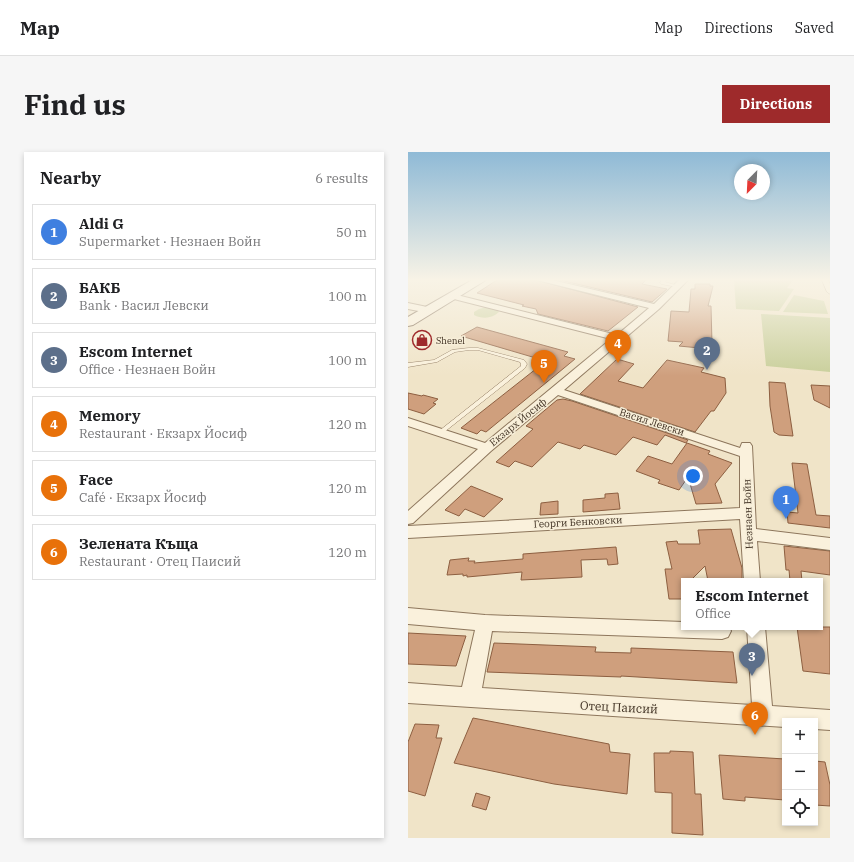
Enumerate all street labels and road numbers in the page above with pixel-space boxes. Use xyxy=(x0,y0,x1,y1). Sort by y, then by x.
street label: Екзарх Йосиф xyxy=(487,395,549,449)
street label: Васил Левски xyxy=(618,405,687,439)
street label: Незнаен Войн xyxy=(740,478,756,549)
street label: Георги Бенковски xyxy=(533,513,623,531)
street label: Отец Паисий xyxy=(580,697,658,717)

